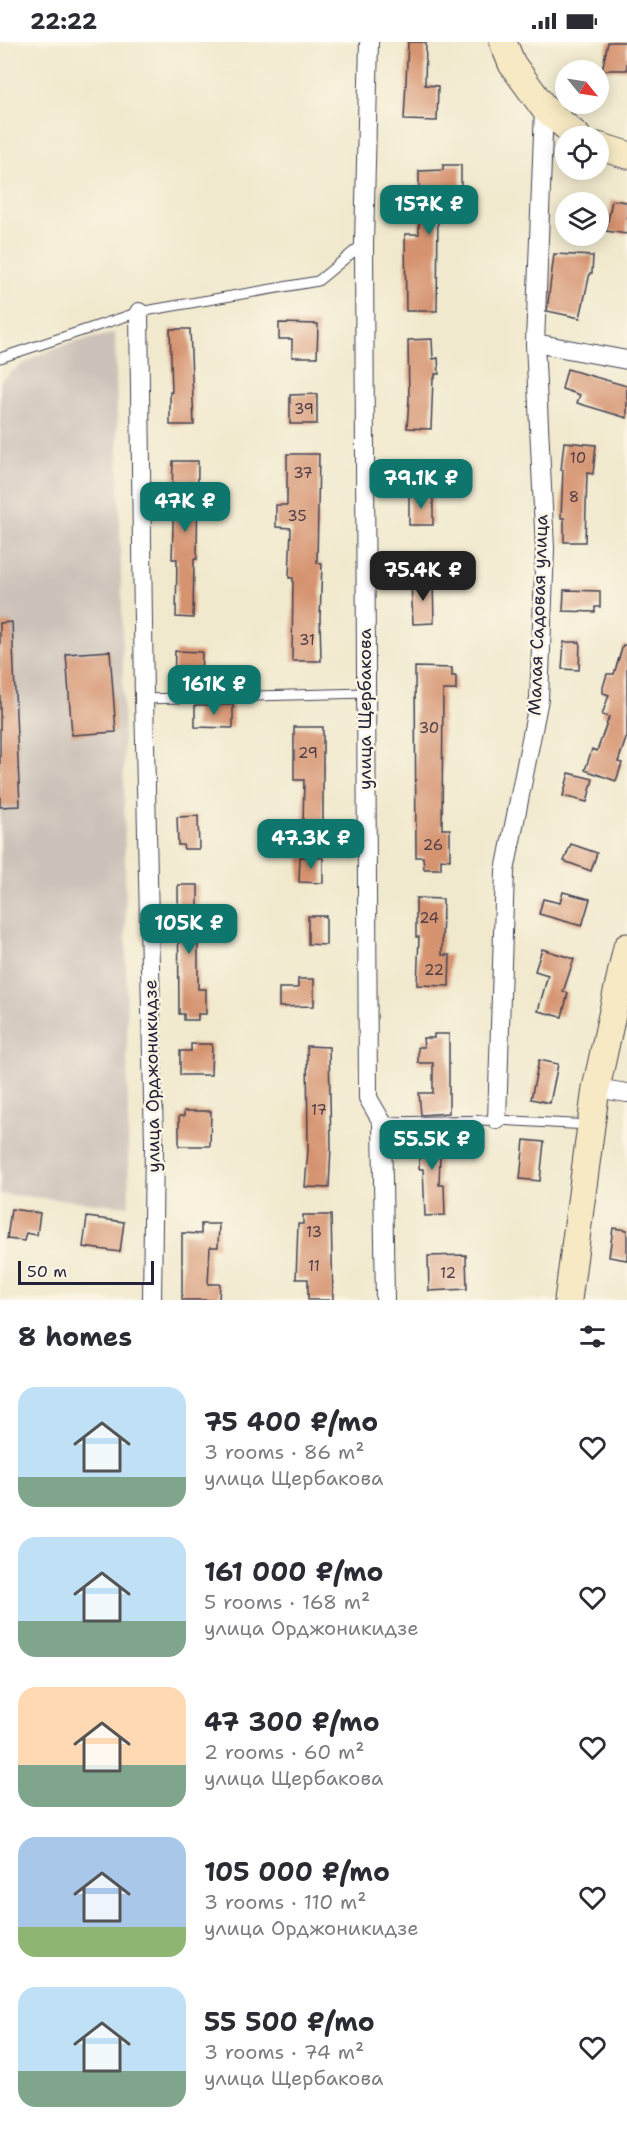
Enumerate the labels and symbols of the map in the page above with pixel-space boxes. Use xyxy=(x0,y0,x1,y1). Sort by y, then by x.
north arrow xyxy=(555,60,609,114)
pin: 157K ₽ xyxy=(380,185,478,236)
house number: 39 xyxy=(294,399,314,419)
house number: 10 xyxy=(570,448,586,468)
pin: 79.1K ₽ xyxy=(366,459,476,510)
house number: 37 xyxy=(293,463,313,483)
pin: 47K ₽ xyxy=(143,482,227,533)
house number: 8 xyxy=(569,487,579,507)
house number: 35 xyxy=(287,506,307,526)
street label: Малая Садовая улица xyxy=(522,514,554,716)
pin: 75.4K ₽ xyxy=(368,551,478,602)
street label: улица Щербакова xyxy=(353,628,377,790)
house number: 31 xyxy=(299,630,315,650)
pin: 161K ₽ xyxy=(165,665,263,716)
house number: 30 xyxy=(419,718,439,738)
house number: 29 xyxy=(298,743,318,763)
pin: 47.3K ₽ xyxy=(256,819,366,870)
house number: 26 xyxy=(423,835,443,855)
pin: 105K ₽ xyxy=(140,904,238,955)
house number: 24 xyxy=(419,908,439,928)
house number: 22 xyxy=(424,960,444,980)
street label: улица Орджоникидзе xyxy=(138,979,166,1173)
house number: 17 xyxy=(311,1100,327,1120)
pin: 55.5K ₽ xyxy=(377,1120,487,1171)
house number: 13 xyxy=(306,1222,322,1242)
house number: 11 xyxy=(308,1256,320,1276)
scale bar xyxy=(18,1258,154,1286)
house number: 12 xyxy=(440,1263,456,1283)

